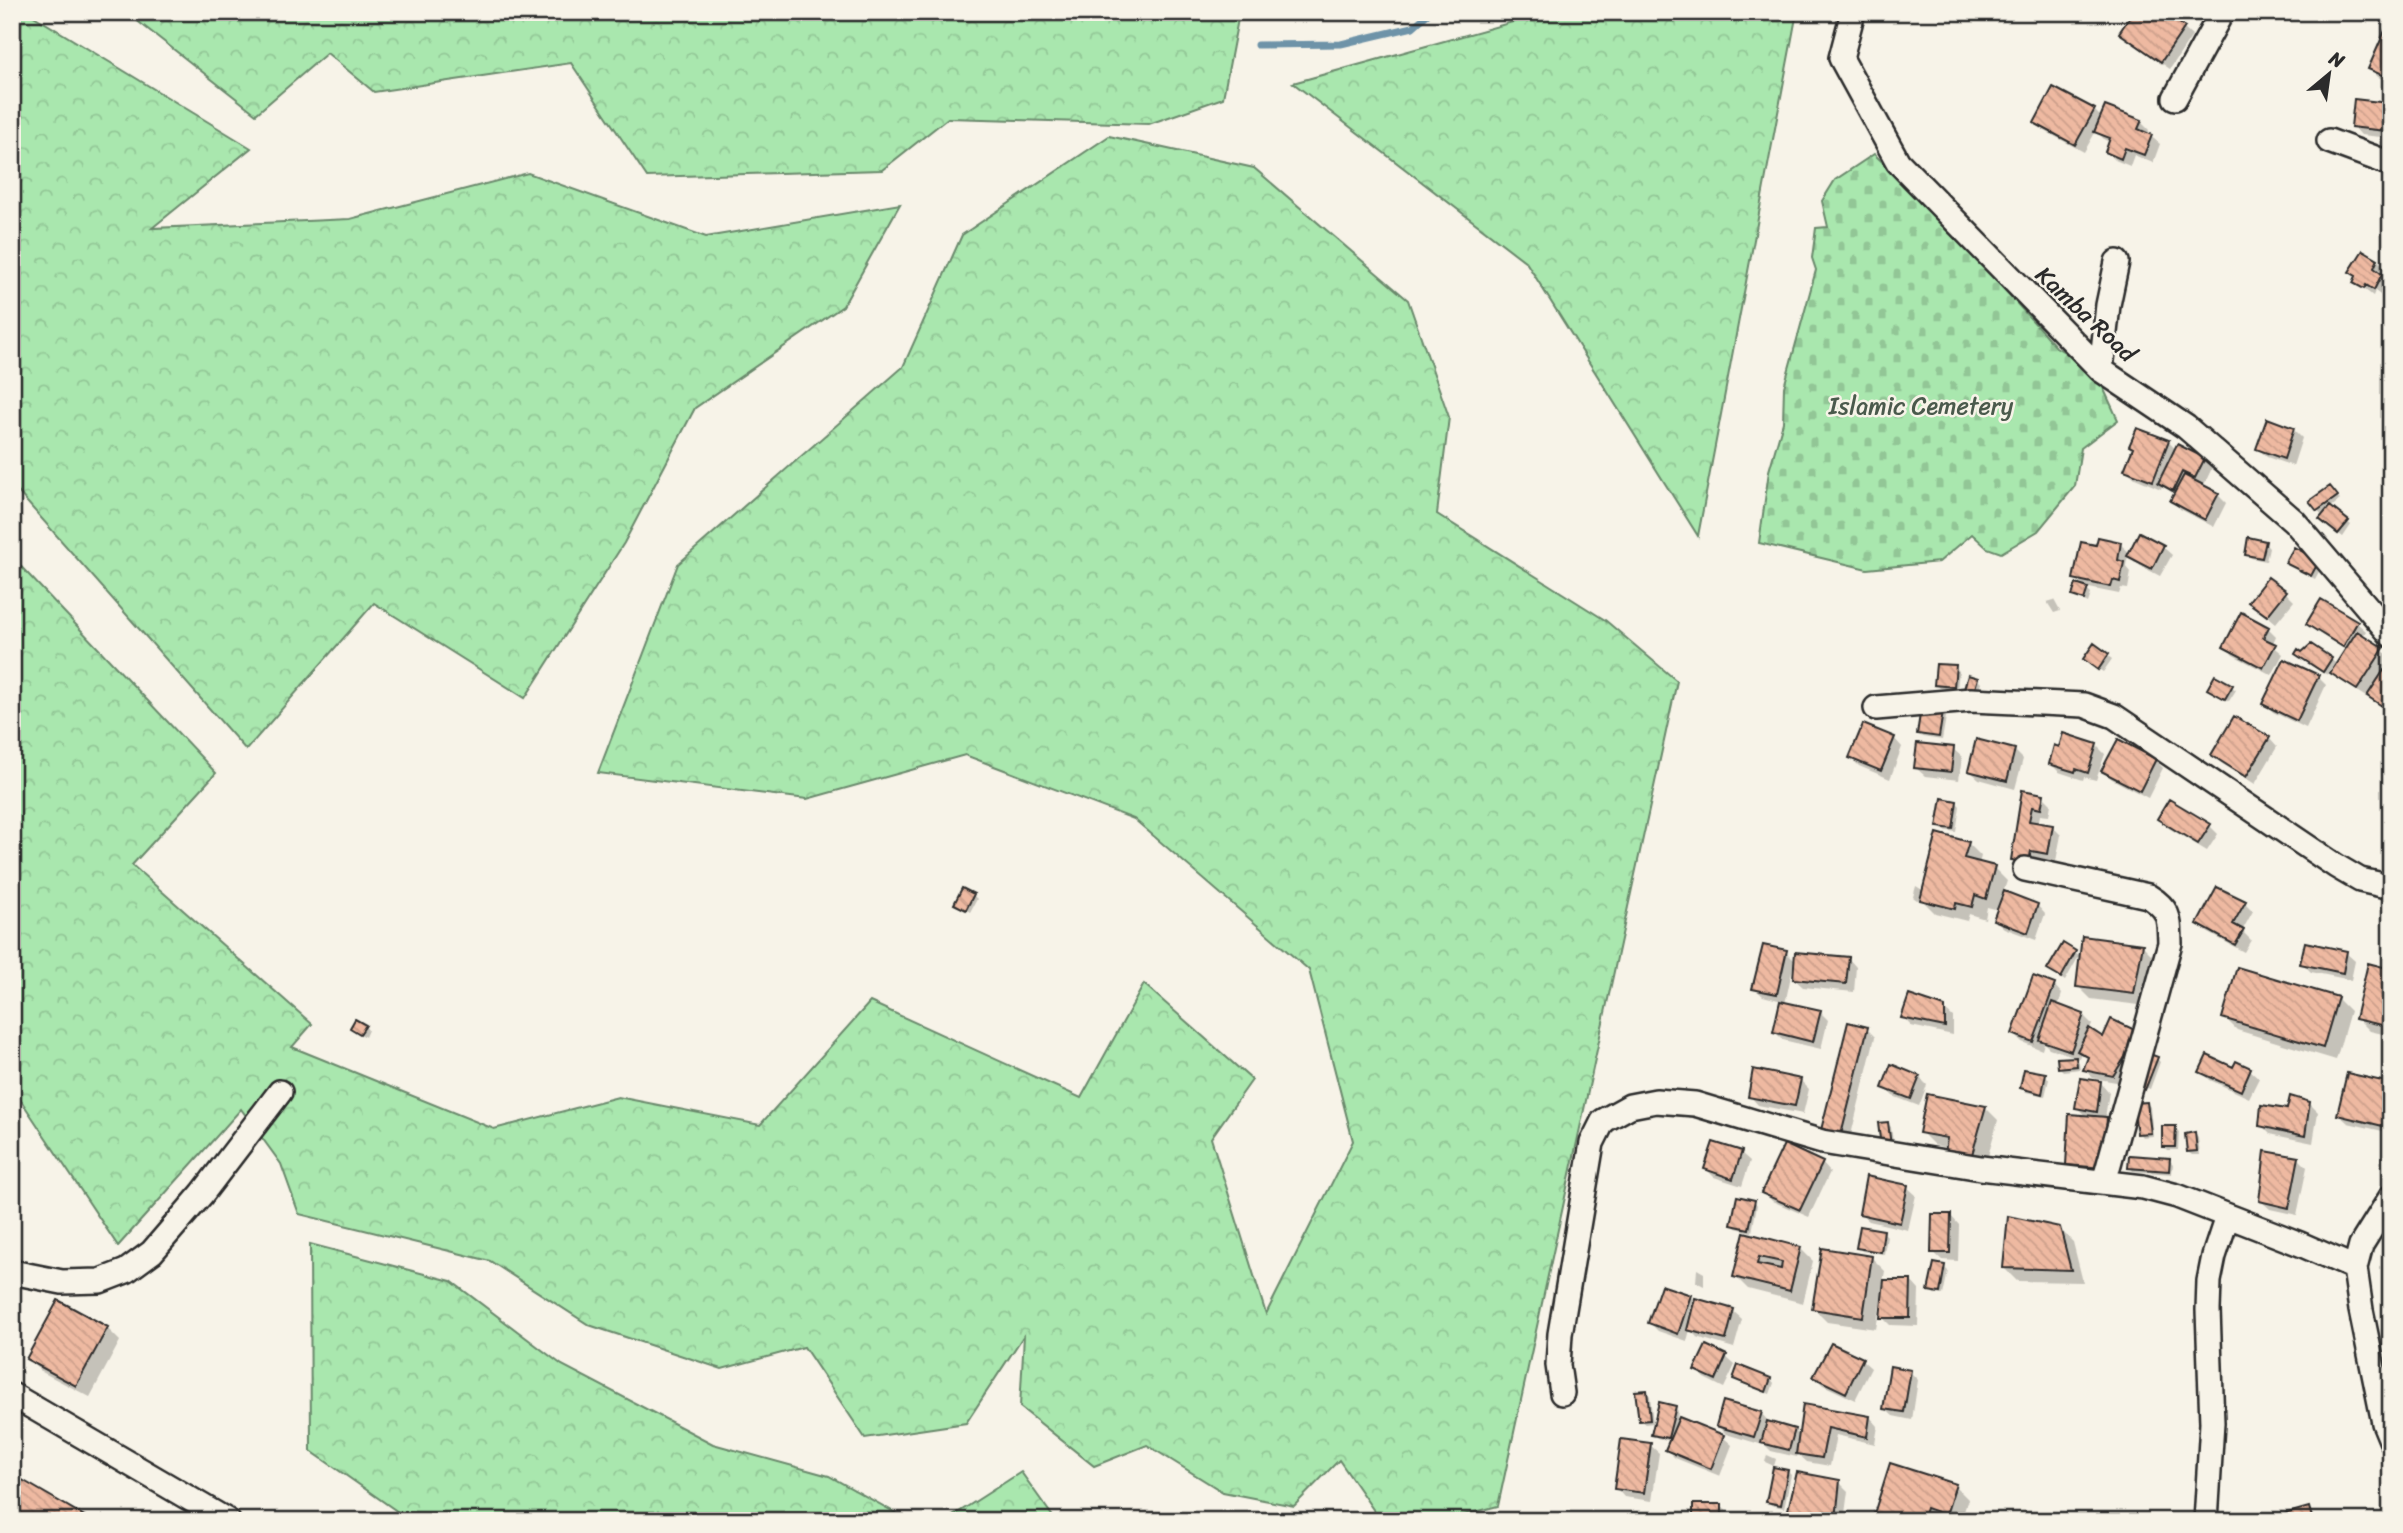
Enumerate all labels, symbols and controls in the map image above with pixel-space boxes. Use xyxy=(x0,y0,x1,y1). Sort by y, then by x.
north arrow xyxy=(2294,38,2364,108)
text: N xyxy=(2322,41,2351,78)
street label: Kamba Road xyxy=(2025,255,2148,374)
park label: Islamic Cemetery xyxy=(1828,385,2014,427)

